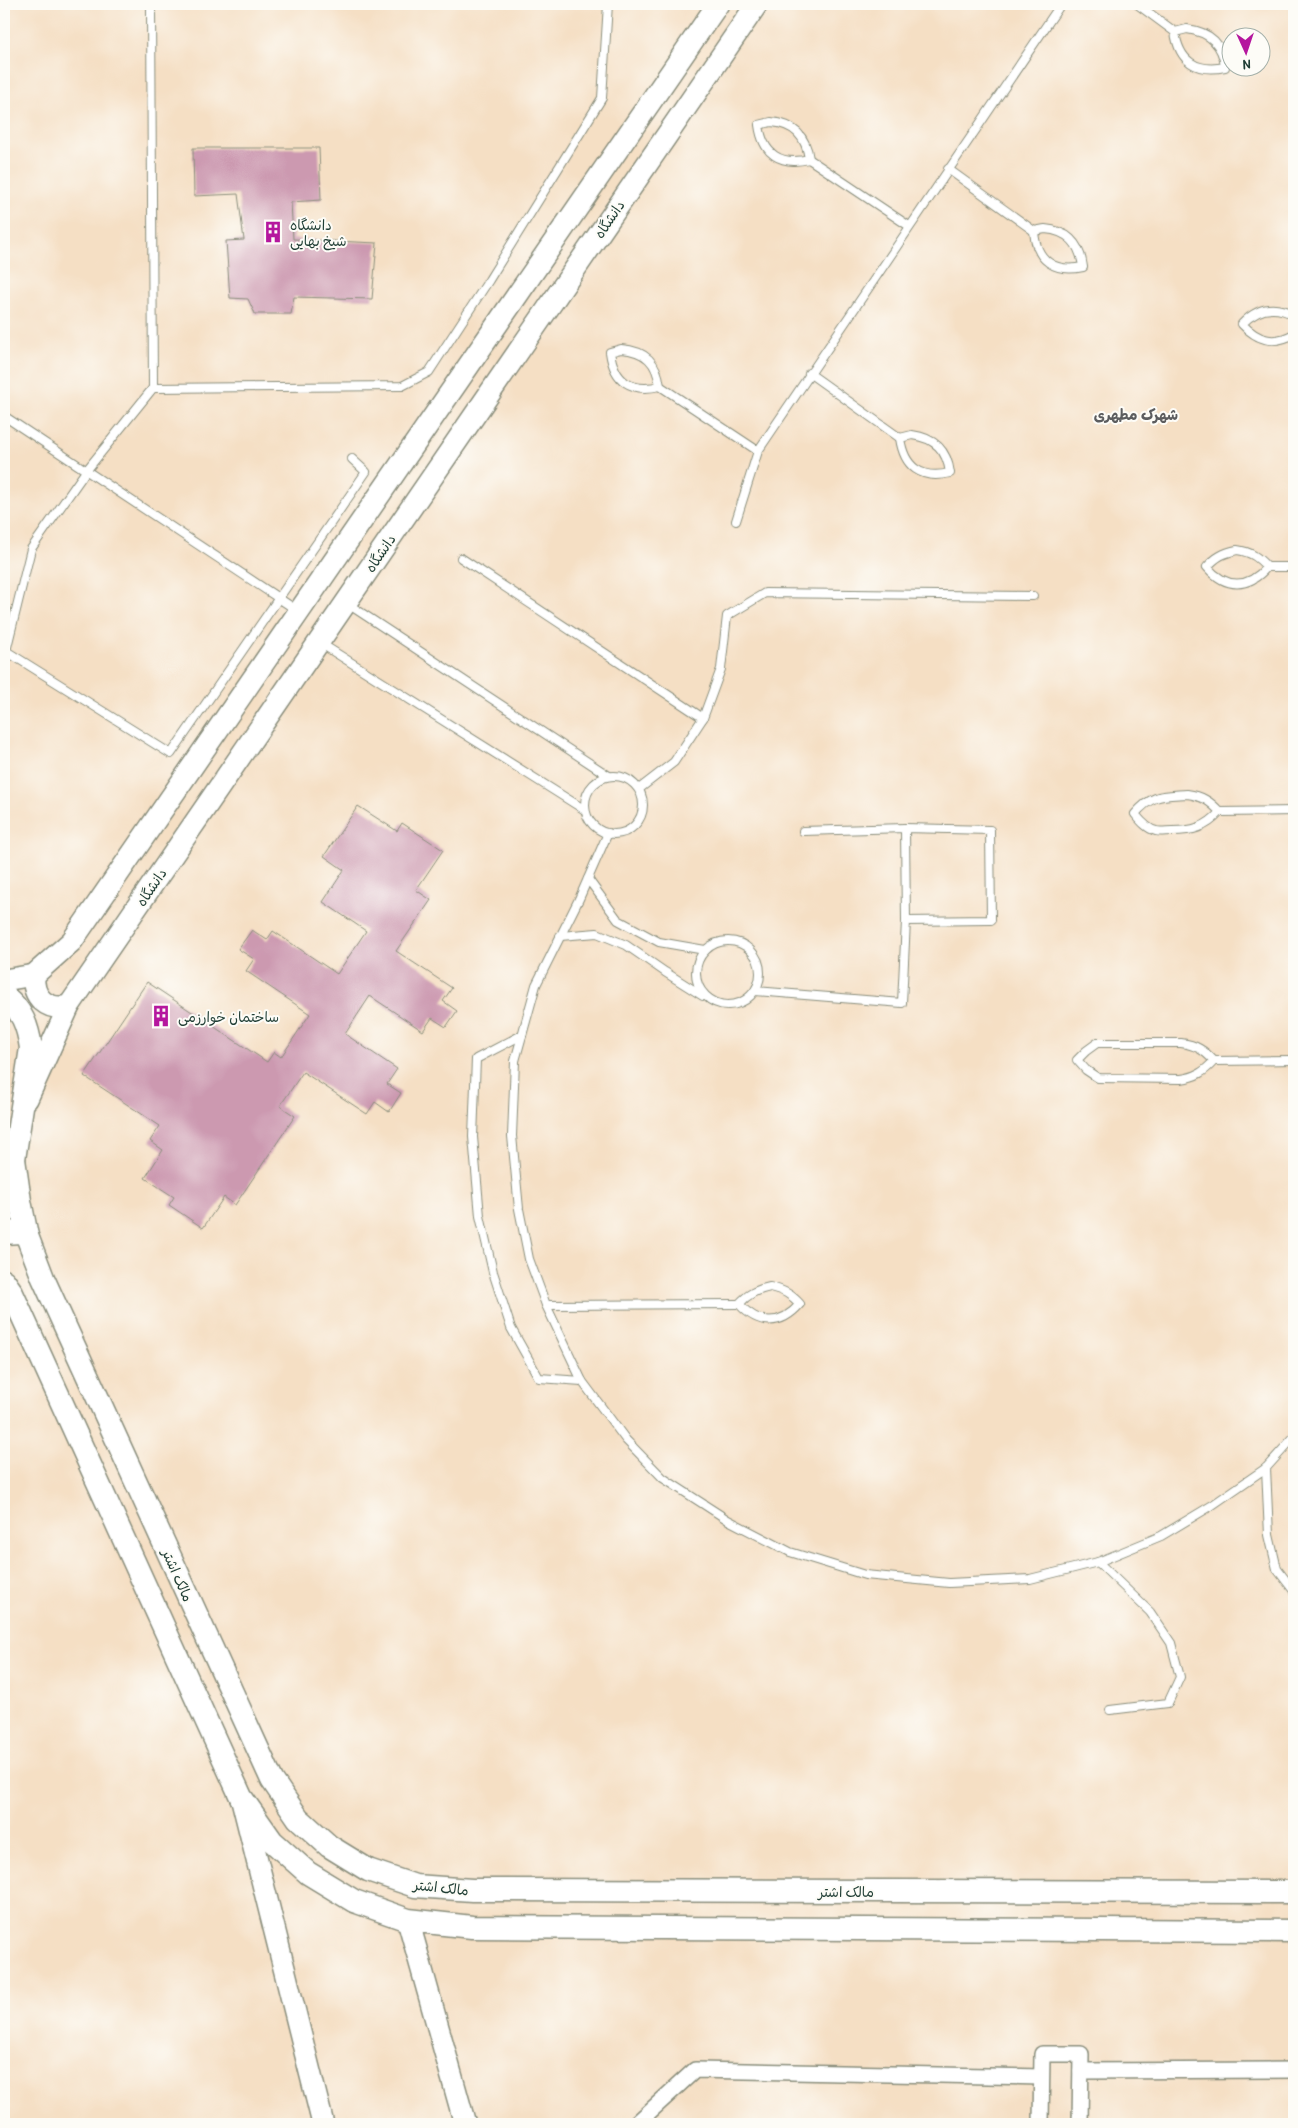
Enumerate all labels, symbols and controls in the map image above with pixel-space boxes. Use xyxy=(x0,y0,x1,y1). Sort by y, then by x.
north arrow xyxy=(1220,28,1270,78)
text: N xyxy=(1242,56,1251,75)
street label: دانشگاه xyxy=(589,196,629,242)
place label: دانشگاه شیخ بهایی xyxy=(290,215,347,251)
building icon: دانشگاه شیخ بهایی xyxy=(260,219,286,245)
district label: شهرک مطهری xyxy=(1094,404,1178,425)
street label: دانشگاه xyxy=(360,530,400,576)
street label: دانشگاه xyxy=(131,864,171,910)
building icon: ساختمان خوارزمی xyxy=(148,1003,174,1029)
place label: ساختمان خوارزمی xyxy=(178,1007,279,1026)
street label: مالک اشتر xyxy=(158,1545,198,1604)
street label: مالک اشتر xyxy=(411,1875,470,1899)
street label: مالک اشتر xyxy=(817,1882,874,1901)

